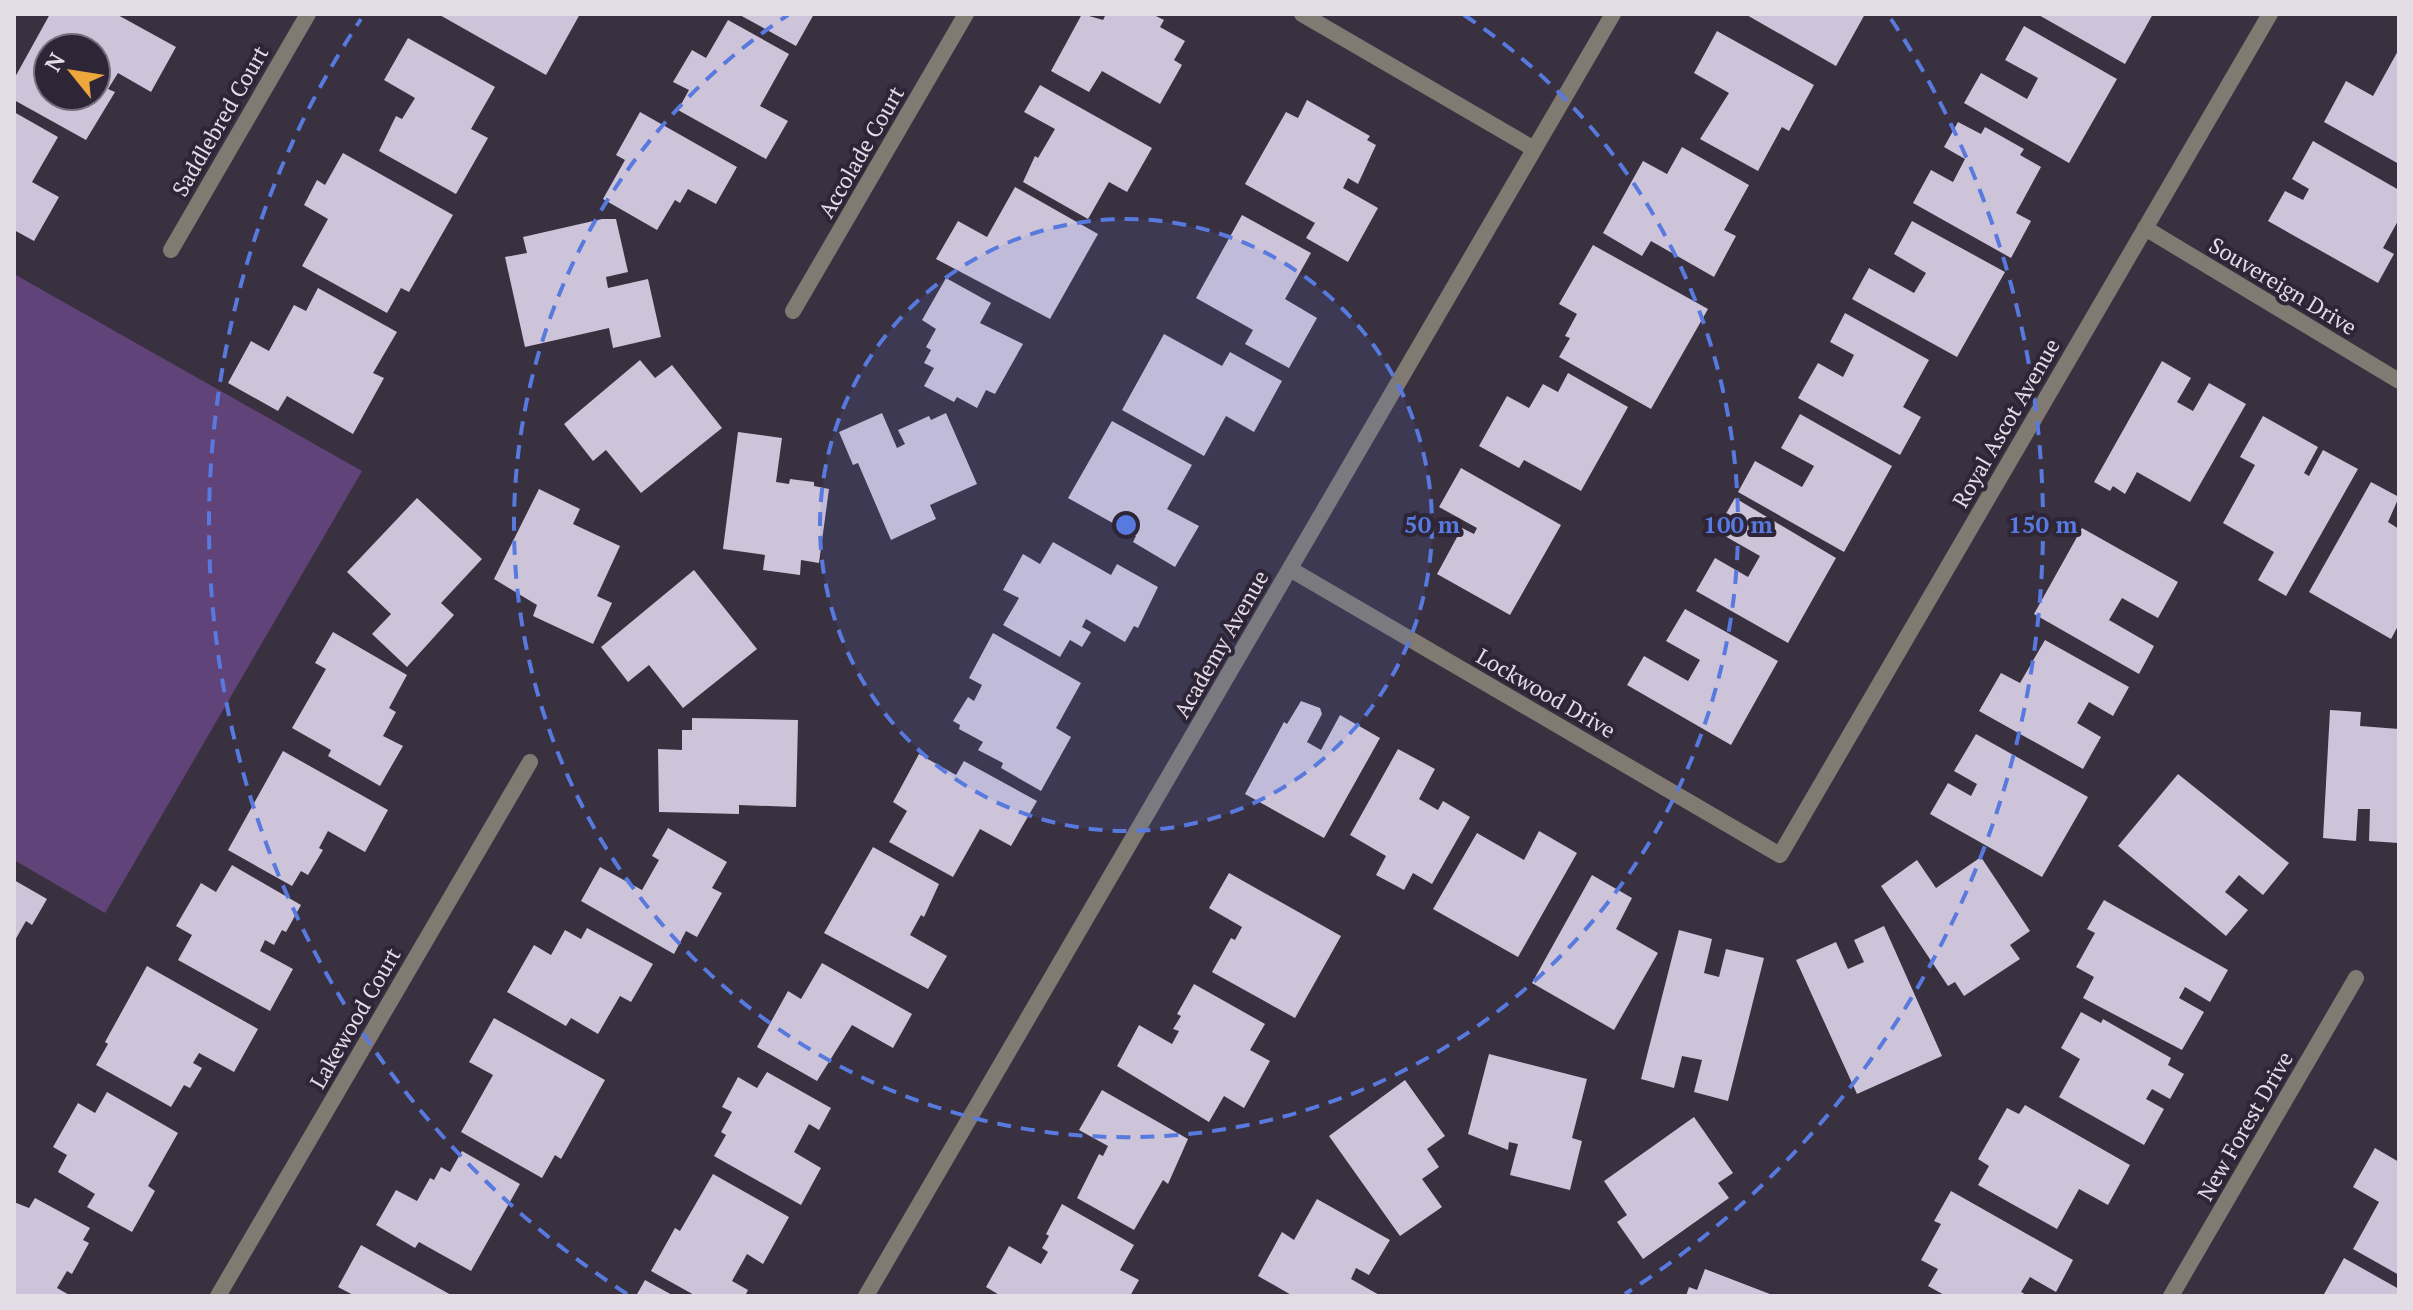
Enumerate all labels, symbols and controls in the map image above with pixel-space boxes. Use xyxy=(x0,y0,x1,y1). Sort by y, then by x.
north arrow xyxy=(32,32,112,112)
street label: Saddlebred Court xyxy=(165,40,274,201)
text: N xyxy=(38,47,71,76)
street label: Accolade Court xyxy=(811,81,910,223)
street label: Souvereign Drive xyxy=(2204,230,2362,341)
street label: Royal Ascot Avenue xyxy=(1945,333,2066,513)
text: 50 m xyxy=(1404,508,1460,540)
text: 100 m xyxy=(1703,508,1773,540)
text: 150 m xyxy=(2008,508,2078,540)
centre of rings xyxy=(1112,511,1140,539)
street label: Academy Avenue xyxy=(1167,565,1275,723)
street label: Lockwood Drive xyxy=(1471,641,1621,744)
street label: Lakewood Court xyxy=(303,942,407,1093)
street label: New Forest Drive xyxy=(2190,1046,2299,1206)

